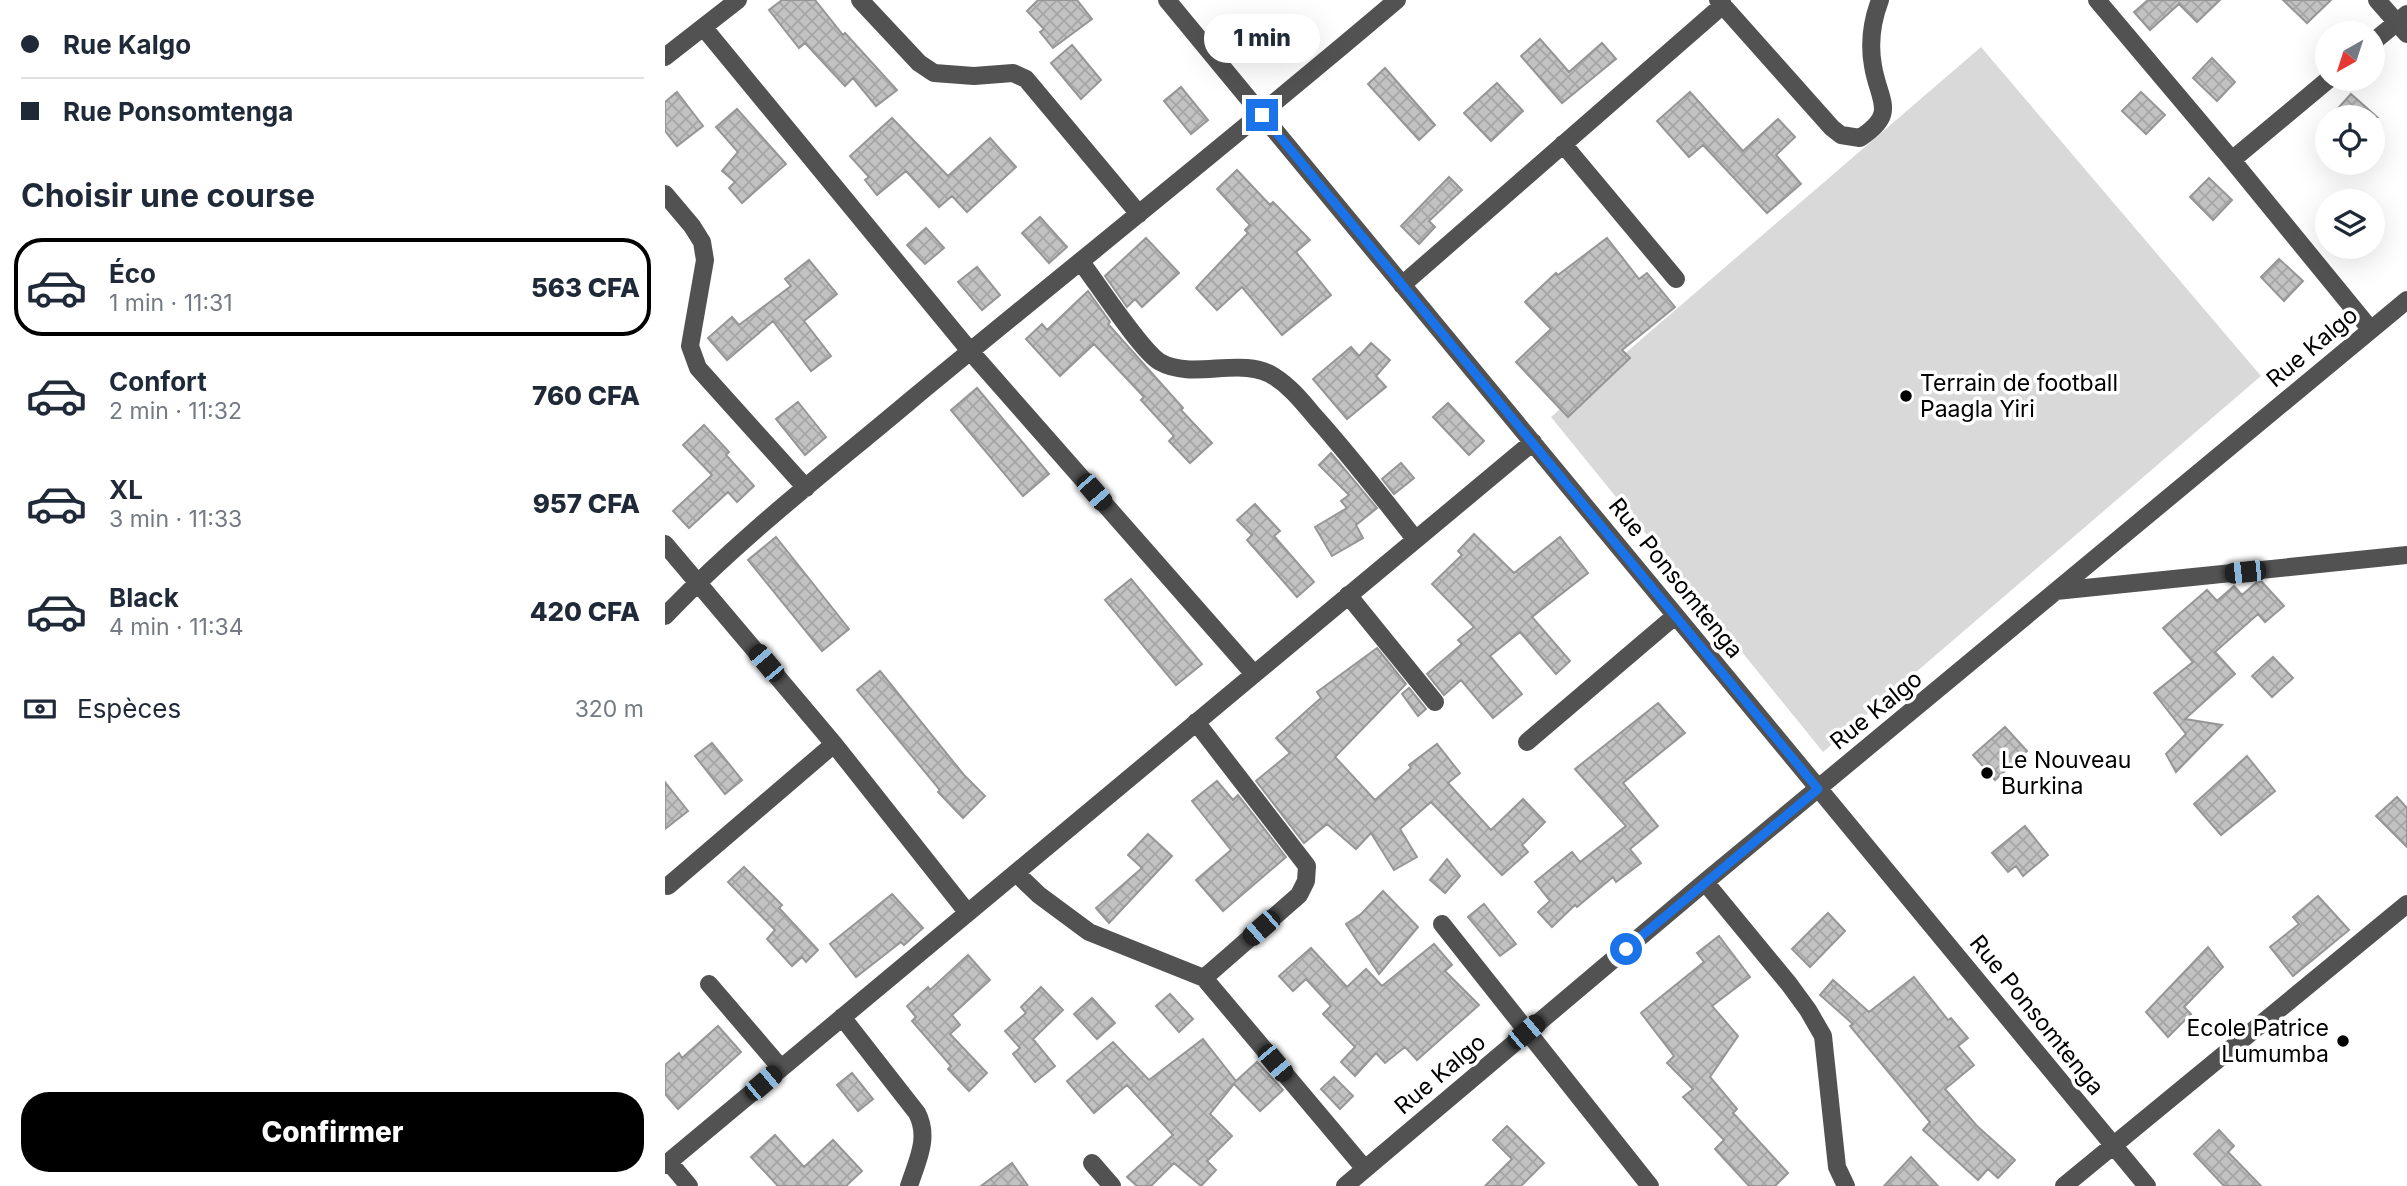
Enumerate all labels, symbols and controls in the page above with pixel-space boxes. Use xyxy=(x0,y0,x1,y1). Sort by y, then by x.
callout: 1 min xyxy=(1204,13,1320,62)
north arrow xyxy=(2315,21,2385,91)
map controls xyxy=(2315,21,2385,259)
text: 1 min xyxy=(1233,24,1291,52)
text: Rue Kalgo xyxy=(63,29,191,60)
text: Rue Ponsomtenga xyxy=(63,96,293,127)
route end xyxy=(1246,99,1278,131)
button: locate xyxy=(2315,105,2385,175)
text: Choisir une course xyxy=(21,176,315,215)
button: layers xyxy=(2315,189,2385,259)
icon: car xyxy=(25,256,88,319)
text: Éco xyxy=(109,258,156,289)
text: 563 CFA xyxy=(531,272,640,303)
text: 1 min · 11:31 xyxy=(109,289,233,317)
street label: Rue Kalgo xyxy=(2261,301,2363,393)
icon: car xyxy=(25,364,88,427)
text: Confort xyxy=(109,366,207,397)
place label: Terrain de football Paagla Yiri xyxy=(1920,369,2118,423)
text: 760 CFA xyxy=(532,380,640,411)
marker: Terrain de football Paagla Yiri xyxy=(1898,388,1914,404)
text: 2 min · 11:32 xyxy=(109,397,242,425)
car xyxy=(1073,469,1116,515)
icon: car xyxy=(25,472,88,535)
text: XL xyxy=(109,474,143,505)
text: 957 CFA xyxy=(533,488,640,519)
street label: Rue Ponsomtenga xyxy=(1603,492,1749,664)
text: 3 min · 11:33 xyxy=(109,505,242,533)
car xyxy=(2224,559,2267,585)
icon: car xyxy=(25,580,88,643)
text: Black xyxy=(109,582,179,613)
text: 420 CFA xyxy=(530,596,640,627)
text: 4 min · 11:34 xyxy=(109,613,244,641)
car xyxy=(745,640,788,686)
street label: Rue Kalgo xyxy=(1824,664,1928,756)
icon: cash xyxy=(21,690,59,728)
text: Espèces xyxy=(77,693,181,724)
text: 320 m xyxy=(575,695,644,723)
place label: Le Nouveau Burkina xyxy=(2001,746,2131,800)
marker: Le Nouveau Burkina xyxy=(1979,765,1995,781)
car xyxy=(1239,906,1284,950)
street label: Rue Ponsomtenga xyxy=(1964,929,2110,1101)
route start xyxy=(1610,933,1642,965)
car xyxy=(1504,1010,1549,1054)
place label: Ecole Patrice Lumumba xyxy=(2187,1014,2329,1068)
street label: Rue Kalgo xyxy=(1389,1028,1491,1120)
marker: Ecole Patrice Lumumba xyxy=(2335,1033,2351,1049)
car xyxy=(1254,1040,1297,1086)
car xyxy=(741,1061,786,1105)
button: Confirmer xyxy=(21,1092,644,1172)

